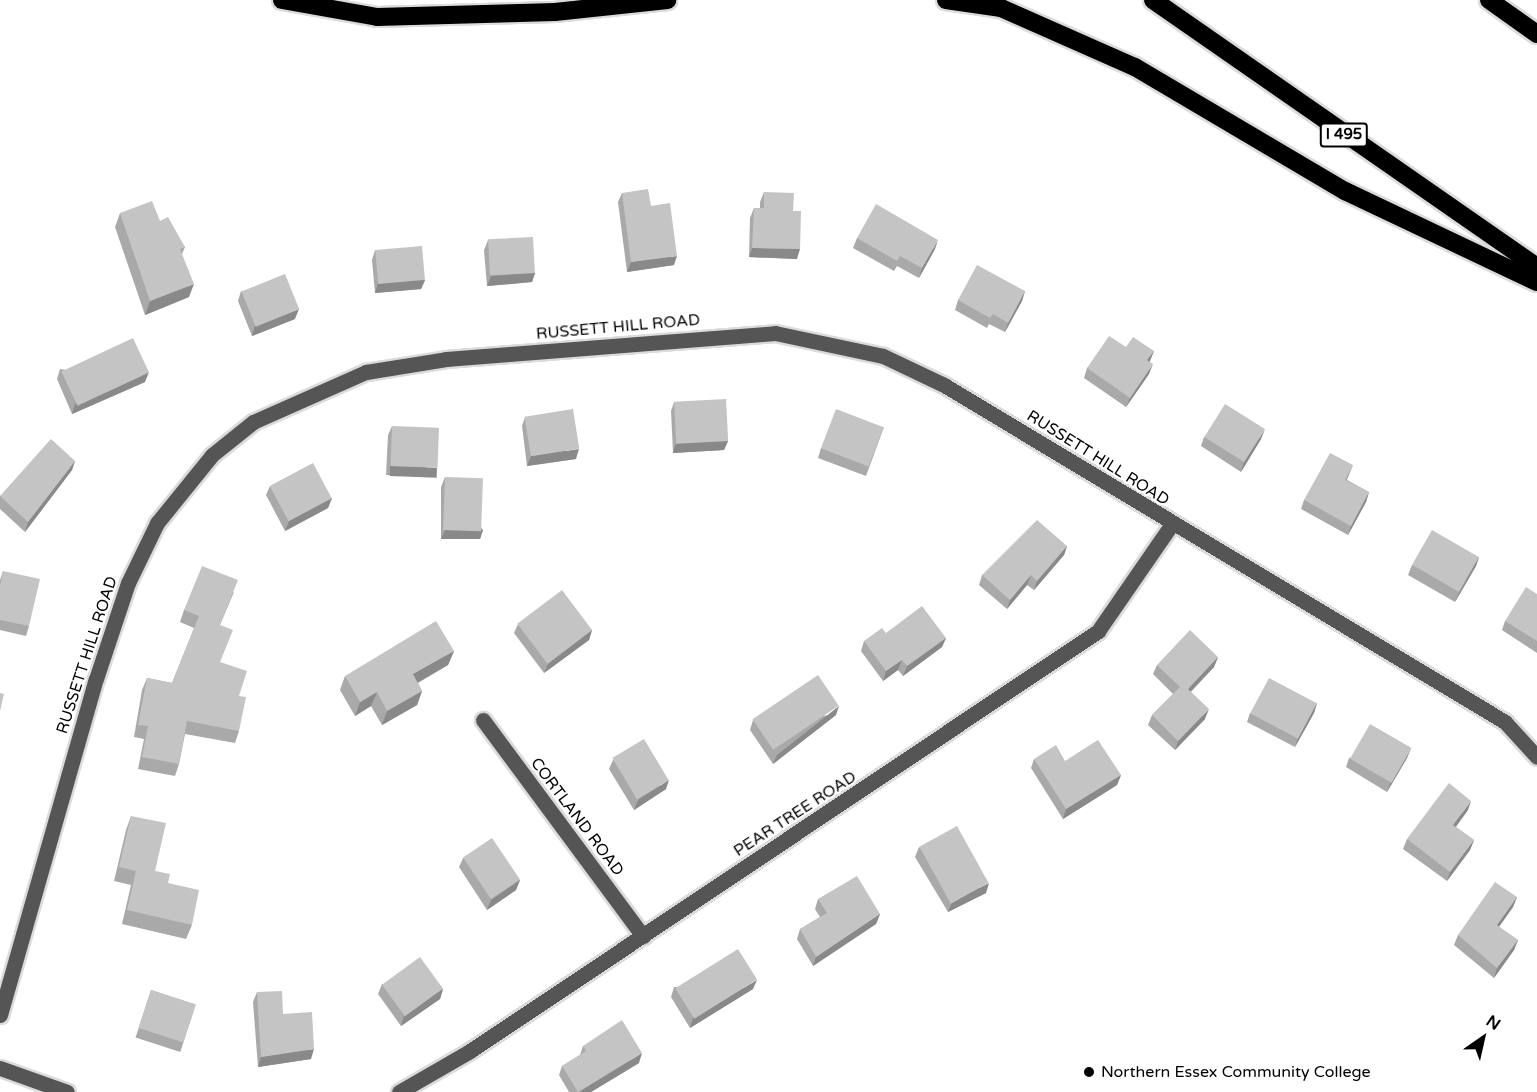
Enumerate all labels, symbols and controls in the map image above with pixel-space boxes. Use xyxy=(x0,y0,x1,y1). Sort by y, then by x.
road number: I 495 xyxy=(1318,123,1370,147)
street label: RUSSETT HILL ROAD xyxy=(535,310,701,344)
street label: RUSSETT HILL ROAD xyxy=(1023,406,1173,510)
street label: RUSSETT HILL ROAD xyxy=(52,574,122,736)
street label: CORTLAND ROAD xyxy=(526,754,628,880)
street label: PEAR TREE ROAD xyxy=(730,767,860,861)
north arrow xyxy=(1453,1008,1513,1068)
text: N xyxy=(1482,1011,1504,1035)
place label: Northern Essex Community College xyxy=(1101,1062,1371,1082)
marker: Northern Essex Community College xyxy=(1082,1065,1096,1079)

